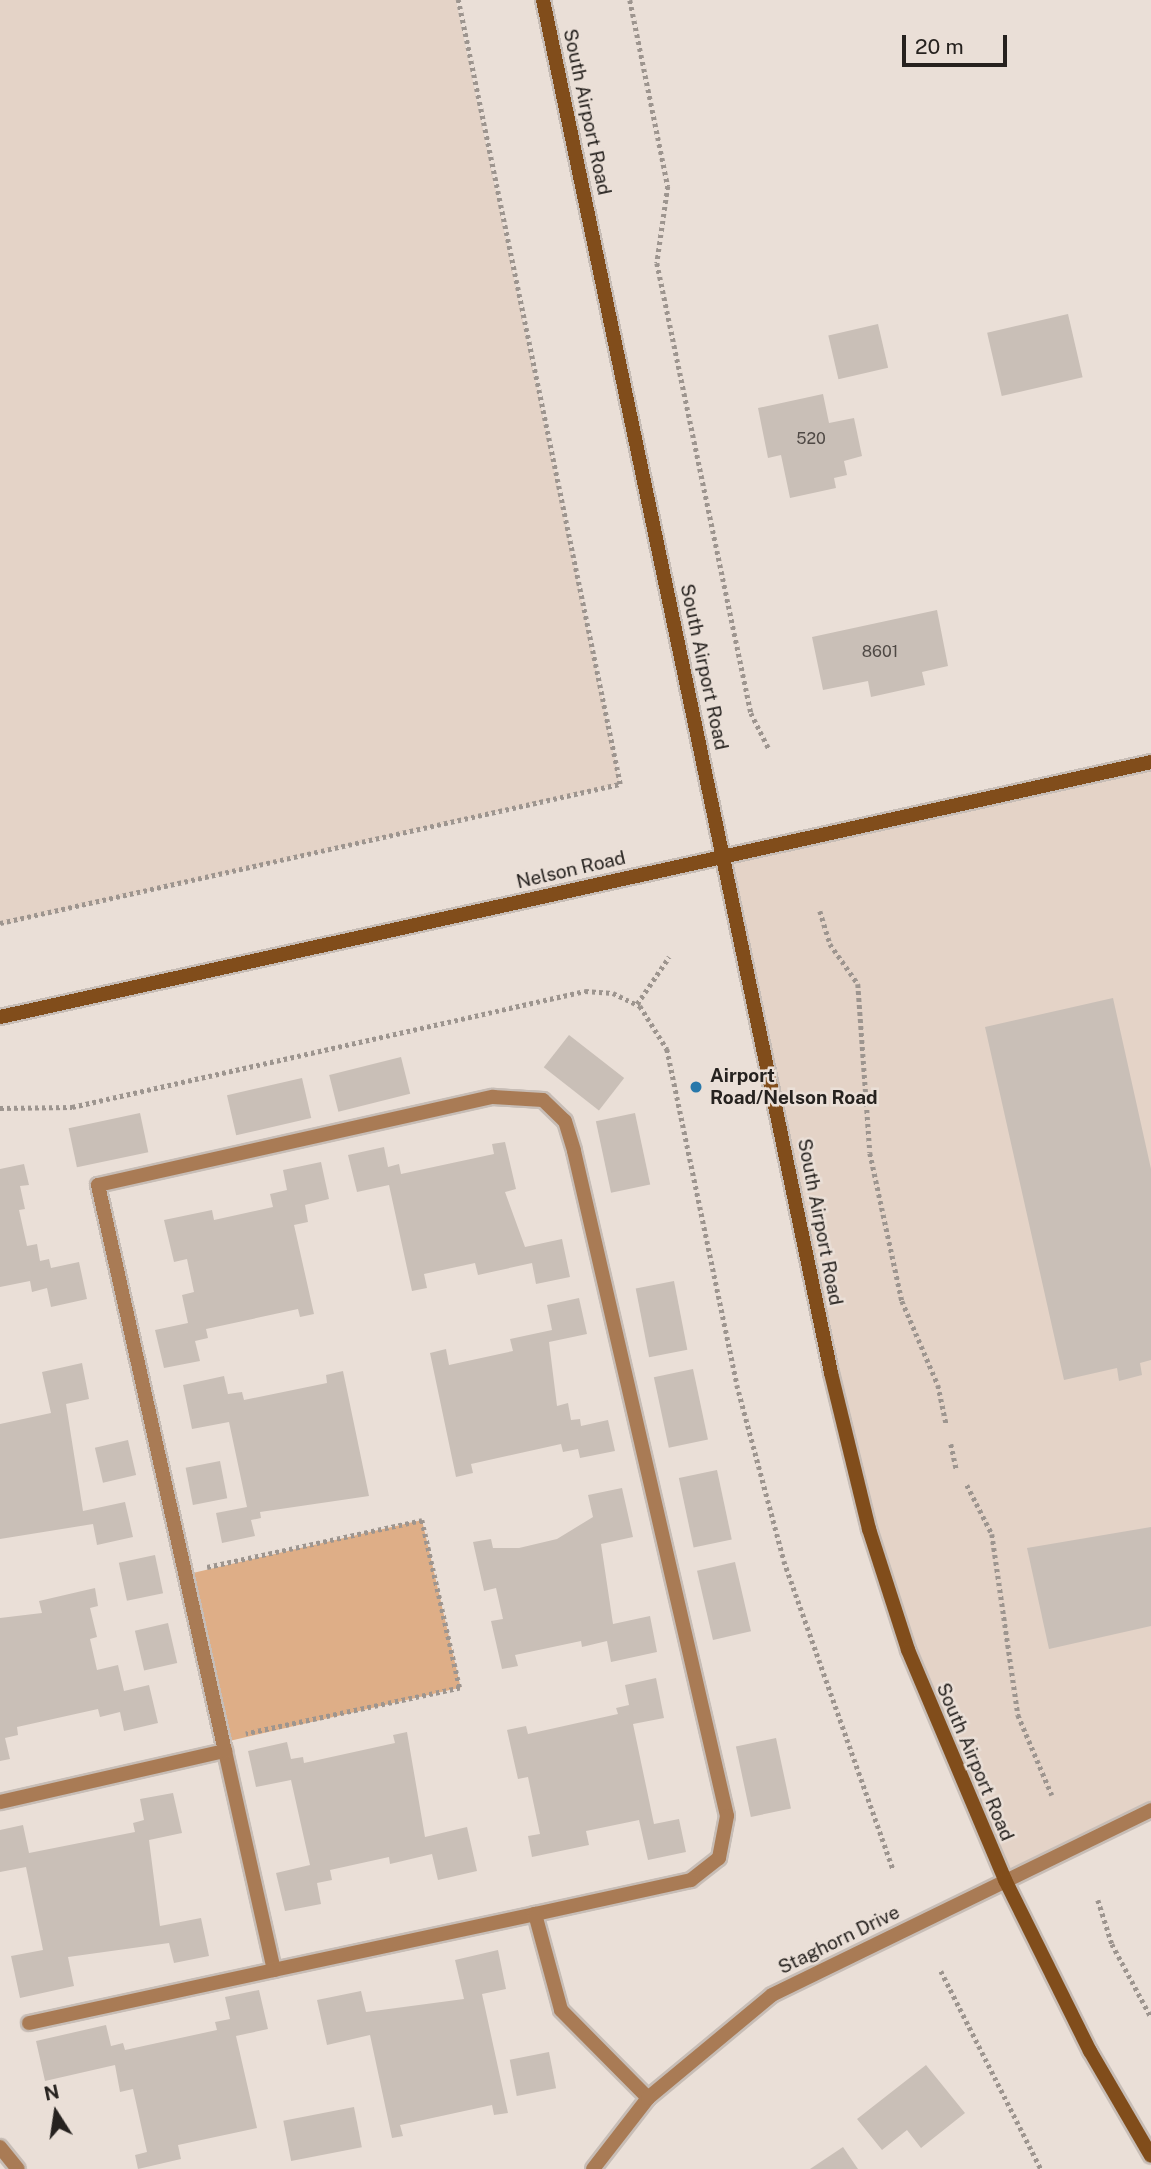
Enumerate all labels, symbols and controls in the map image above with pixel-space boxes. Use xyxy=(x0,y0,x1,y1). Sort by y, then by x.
scale bar xyxy=(906,21,1011,65)
street label: South Airport Road xyxy=(558,27,616,197)
text: 20 m xyxy=(915,34,964,59)
house number: 520 xyxy=(796,429,826,449)
street label: South Airport Road xyxy=(675,582,733,752)
house number: 8601 xyxy=(862,642,898,662)
street label: Nelson Road xyxy=(514,846,628,894)
place label: Airport Road/Nelson Road xyxy=(710,1065,878,1109)
marker: Airport Road/Nelson Road xyxy=(688,1079,704,1095)
street label: South Airport Road xyxy=(793,1137,847,1307)
street label: South Airport Road xyxy=(931,1680,1019,1844)
street label: Staghorn Drive xyxy=(775,1901,903,1979)
north arrow xyxy=(21,2078,91,2148)
text: N xyxy=(42,2080,61,2105)

